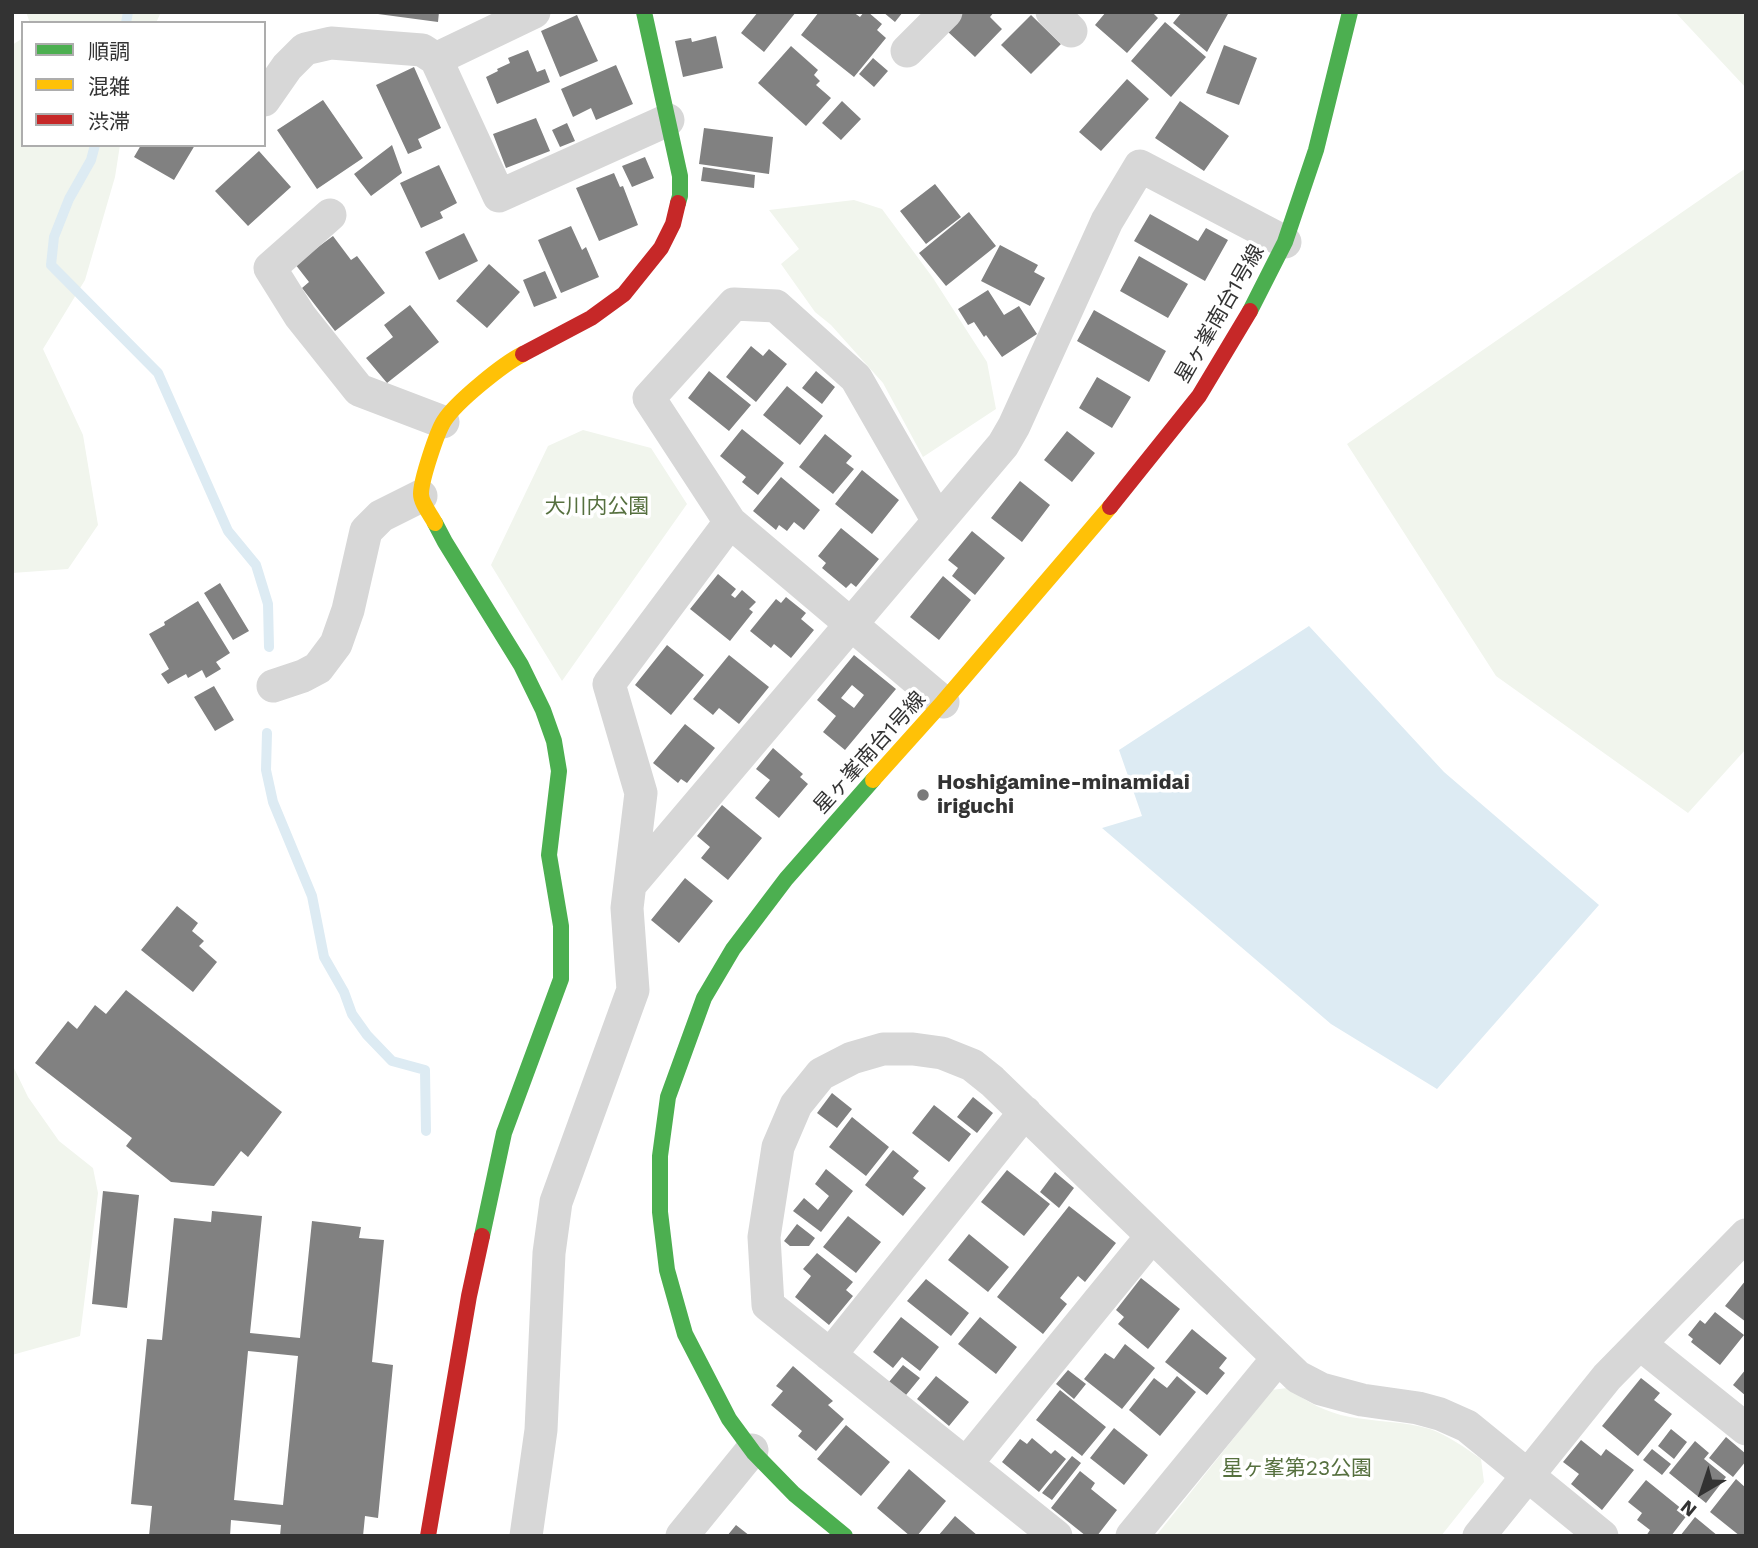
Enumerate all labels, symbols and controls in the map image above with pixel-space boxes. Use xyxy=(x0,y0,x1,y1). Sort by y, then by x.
legend xyxy=(21,21,266,147)
text: 順調 xyxy=(88,39,130,64)
text: 混雑 xyxy=(88,74,130,99)
text: 渋滞 xyxy=(88,109,130,134)
street label: 星ヶ峯南台1号線 xyxy=(1170,241,1270,387)
park label: 大川内公園 xyxy=(545,494,649,520)
street label: 星ヶ峯南台1号線 xyxy=(809,687,931,819)
place label: Hoshigamine-minamidai iriguchi xyxy=(937,770,1190,820)
marker: Hoshigamine-minamidai iriguchi xyxy=(915,787,931,803)
park label: 星ヶ峯第23公園 xyxy=(1222,1456,1372,1482)
north arrow xyxy=(1667,1457,1737,1527)
text: N xyxy=(1676,1495,1701,1522)

